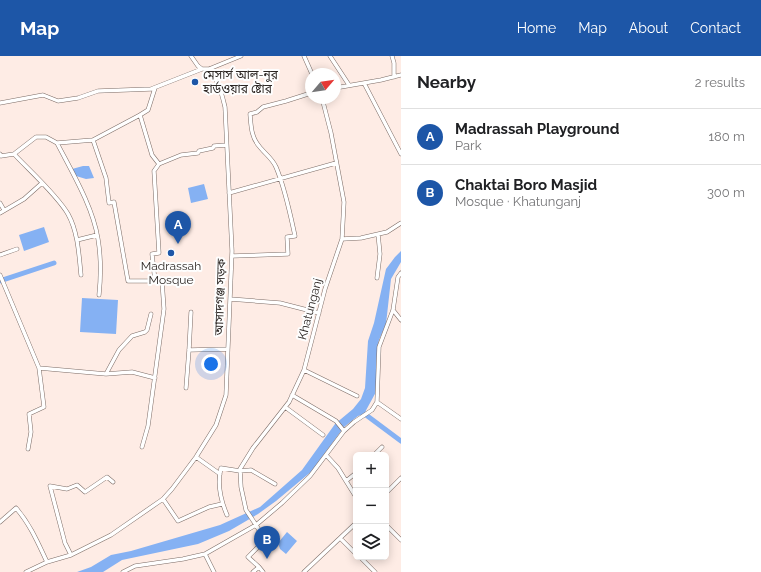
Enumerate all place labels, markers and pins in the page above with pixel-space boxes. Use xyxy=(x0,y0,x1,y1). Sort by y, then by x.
place label: মেসার্স আল-নুর হার্ডওয়ার ষ্টোর xyxy=(202,67,279,96)
marker: মেসার্স আল-নুর হার্ডওয়ার ষ্টোর xyxy=(190,77,200,87)
pin: A xyxy=(165,211,191,244)
marker: Madrassah Mosque xyxy=(166,248,176,258)
place label: Madrassah Mosque xyxy=(141,259,201,287)
pin: B xyxy=(254,526,280,559)

